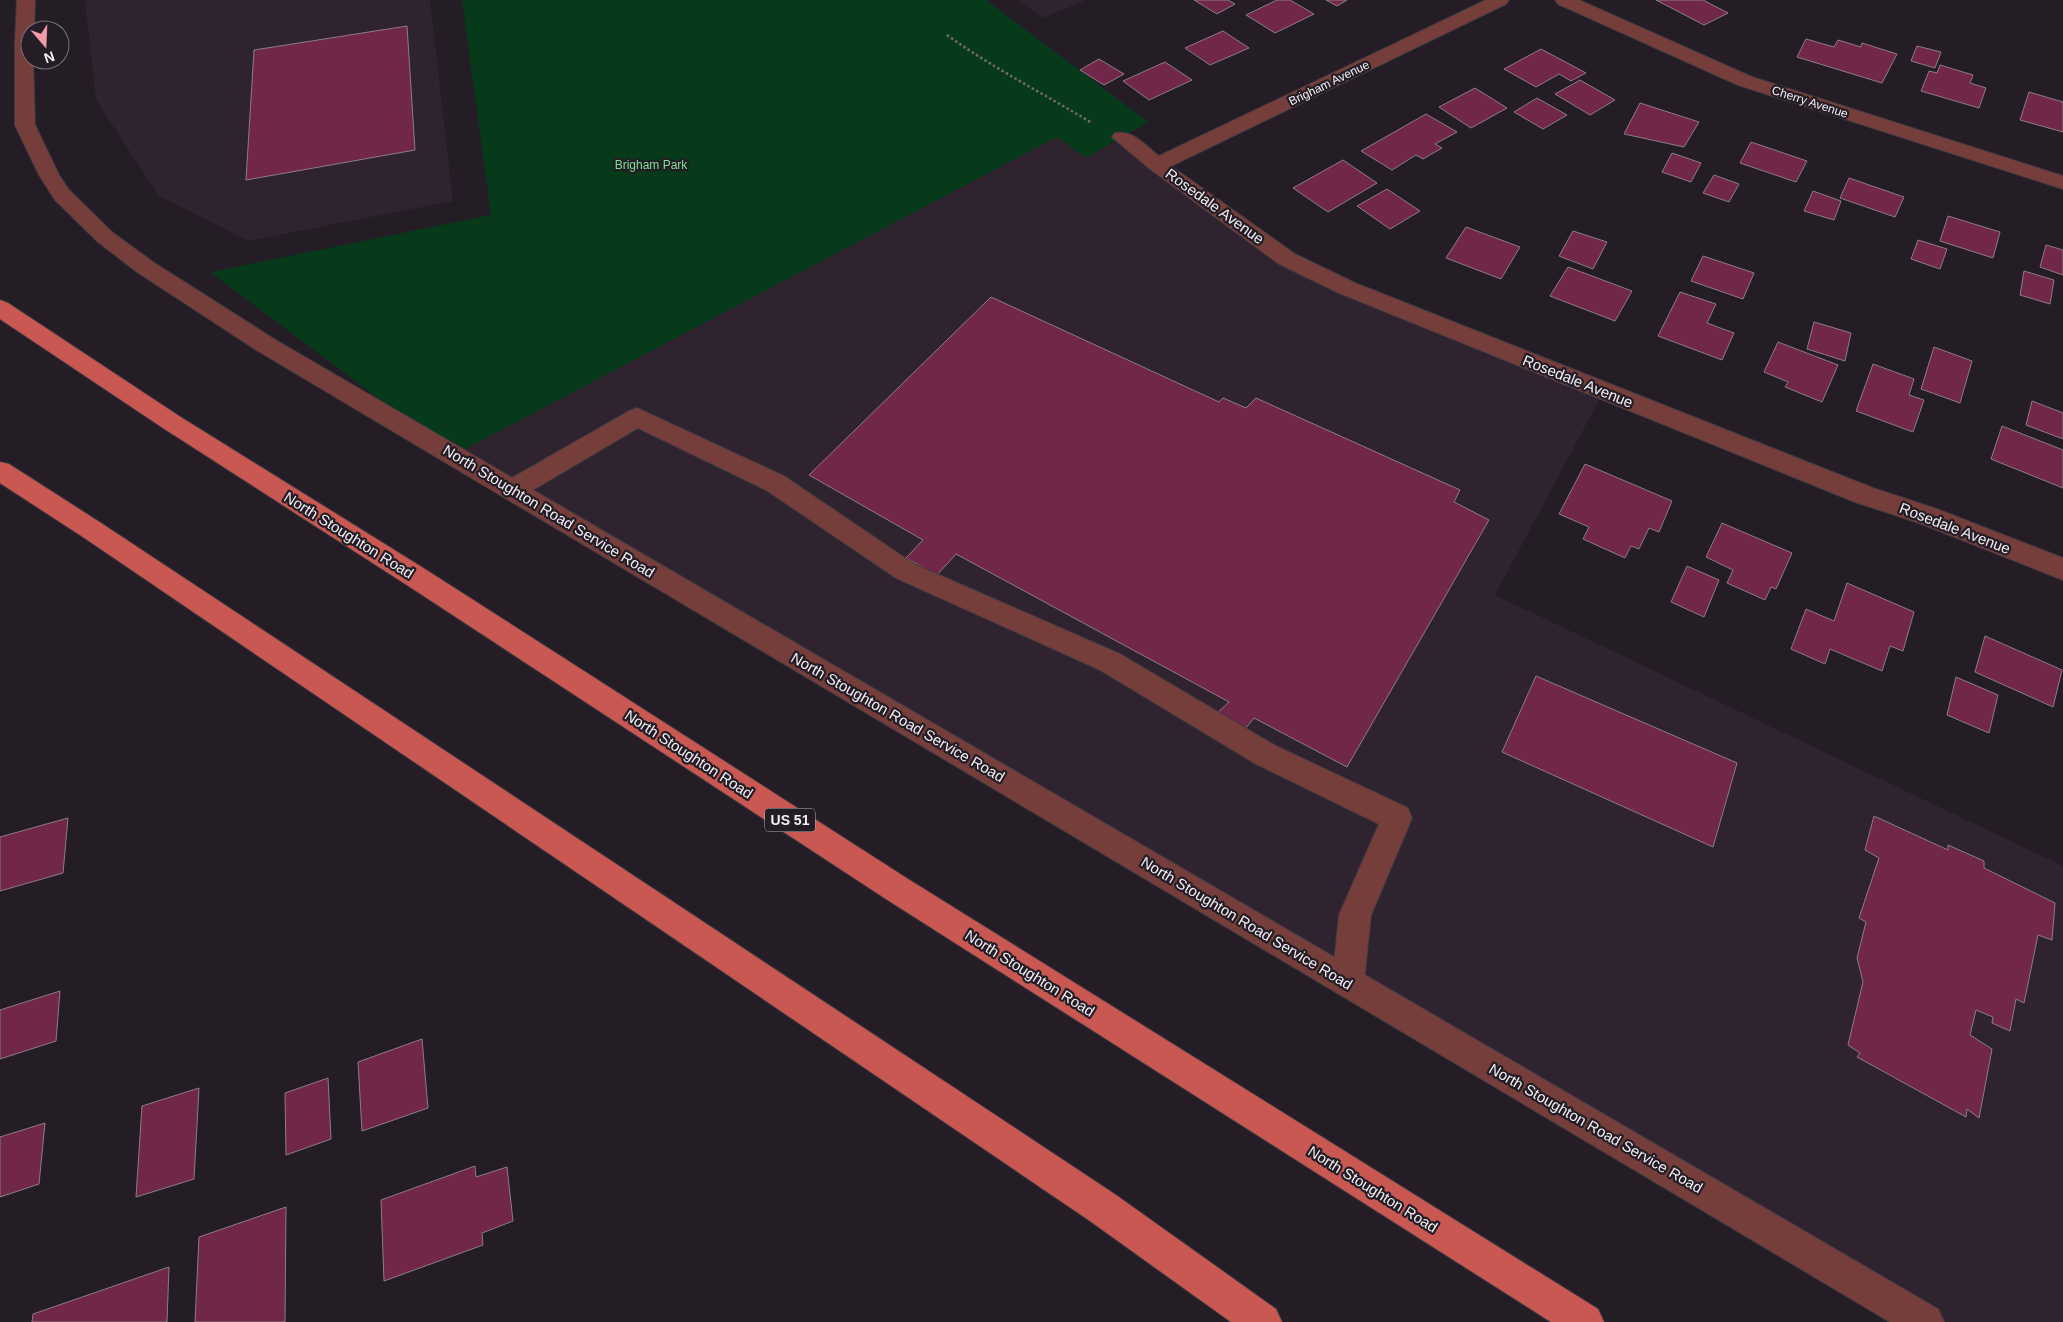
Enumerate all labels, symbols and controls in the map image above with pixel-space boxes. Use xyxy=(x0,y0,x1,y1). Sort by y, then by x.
north arrow xyxy=(20,20,70,70)
text: N xyxy=(42,48,57,67)
street label: Brigham Avenue xyxy=(1286,57,1372,109)
street label: Cherry Avenue xyxy=(1770,83,1850,121)
park label: Brigham Park xyxy=(615,158,688,172)
street label: Rosedale Avenue xyxy=(1163,165,1267,247)
street label: Rosedale Avenue xyxy=(1520,351,1636,411)
street label: North Stoughton Road Service Road xyxy=(440,441,658,581)
street label: North Stoughton Road xyxy=(281,488,417,582)
street label: Rosedale Avenue xyxy=(1897,499,2013,557)
street label: North Stoughton Road Service Road xyxy=(788,649,1008,785)
street label: North Stoughton Road xyxy=(622,706,756,802)
road number: US 51 xyxy=(765,808,815,832)
street label: North Stoughton Road Service Road xyxy=(1138,853,1356,993)
street label: North Stoughton Road xyxy=(962,926,1098,1020)
street label: North Stoughton Road Service Road xyxy=(1486,1060,1706,1196)
street label: North Stoughton Road xyxy=(1305,1142,1441,1236)

